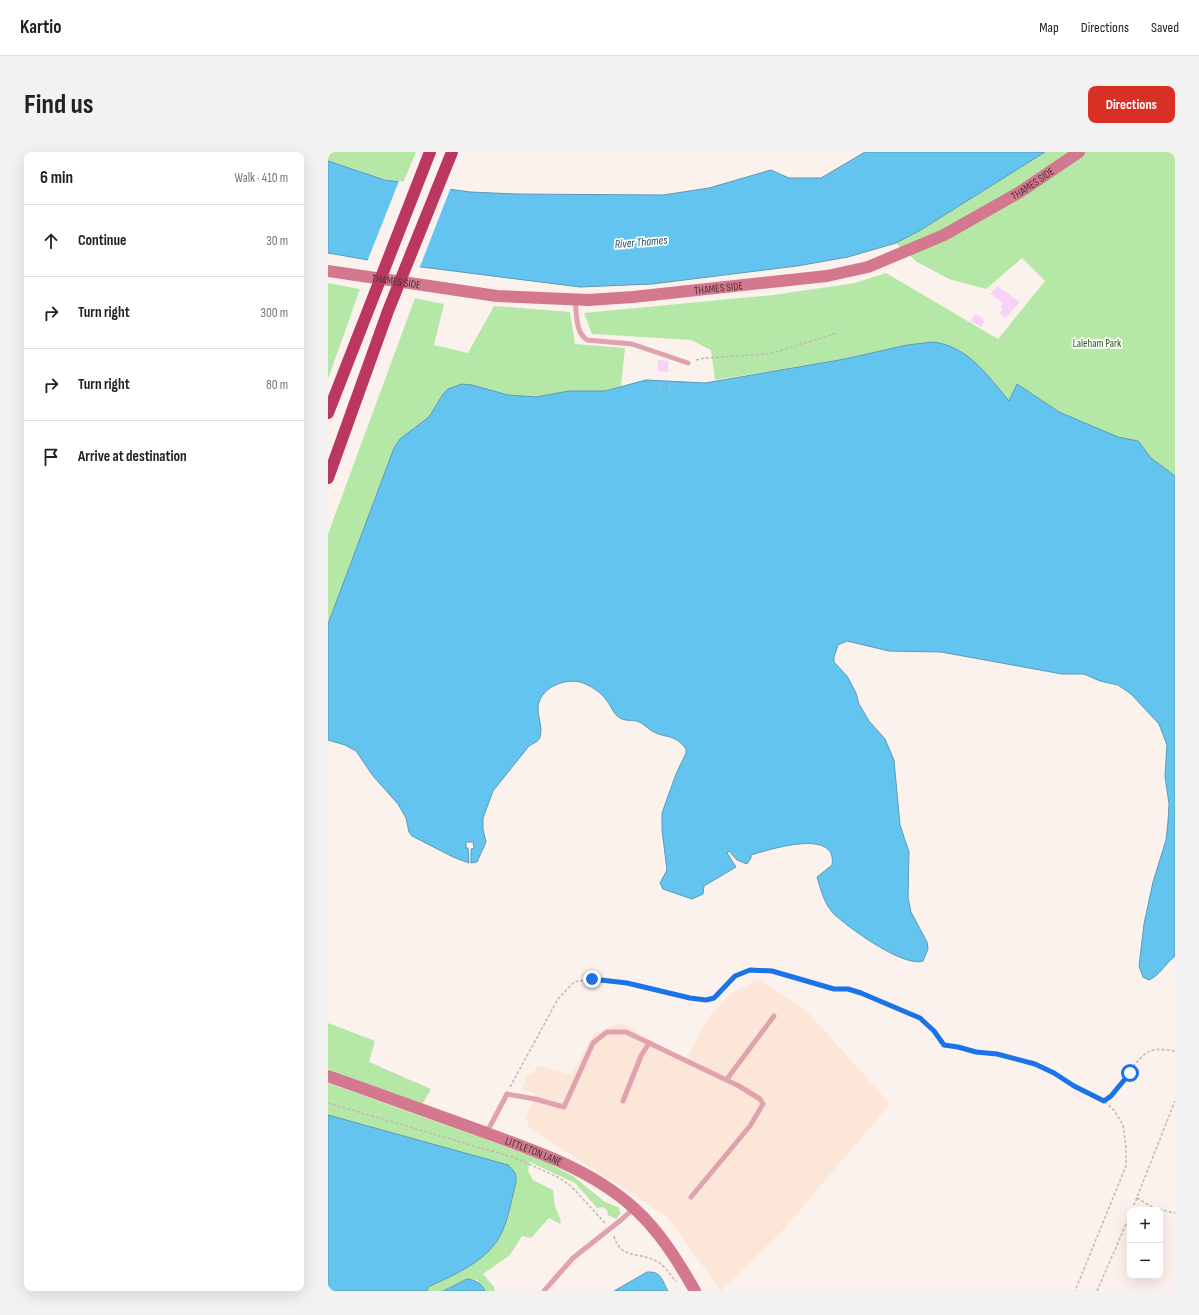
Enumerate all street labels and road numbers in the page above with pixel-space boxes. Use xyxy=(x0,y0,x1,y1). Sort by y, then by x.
street label: THAMES SIDE xyxy=(1009,165,1057,203)
street label: THAMES SIDE xyxy=(371,272,422,292)
street label: THAMES SIDE xyxy=(693,279,744,297)
street label: LITTLETON LANE xyxy=(503,1134,564,1169)

